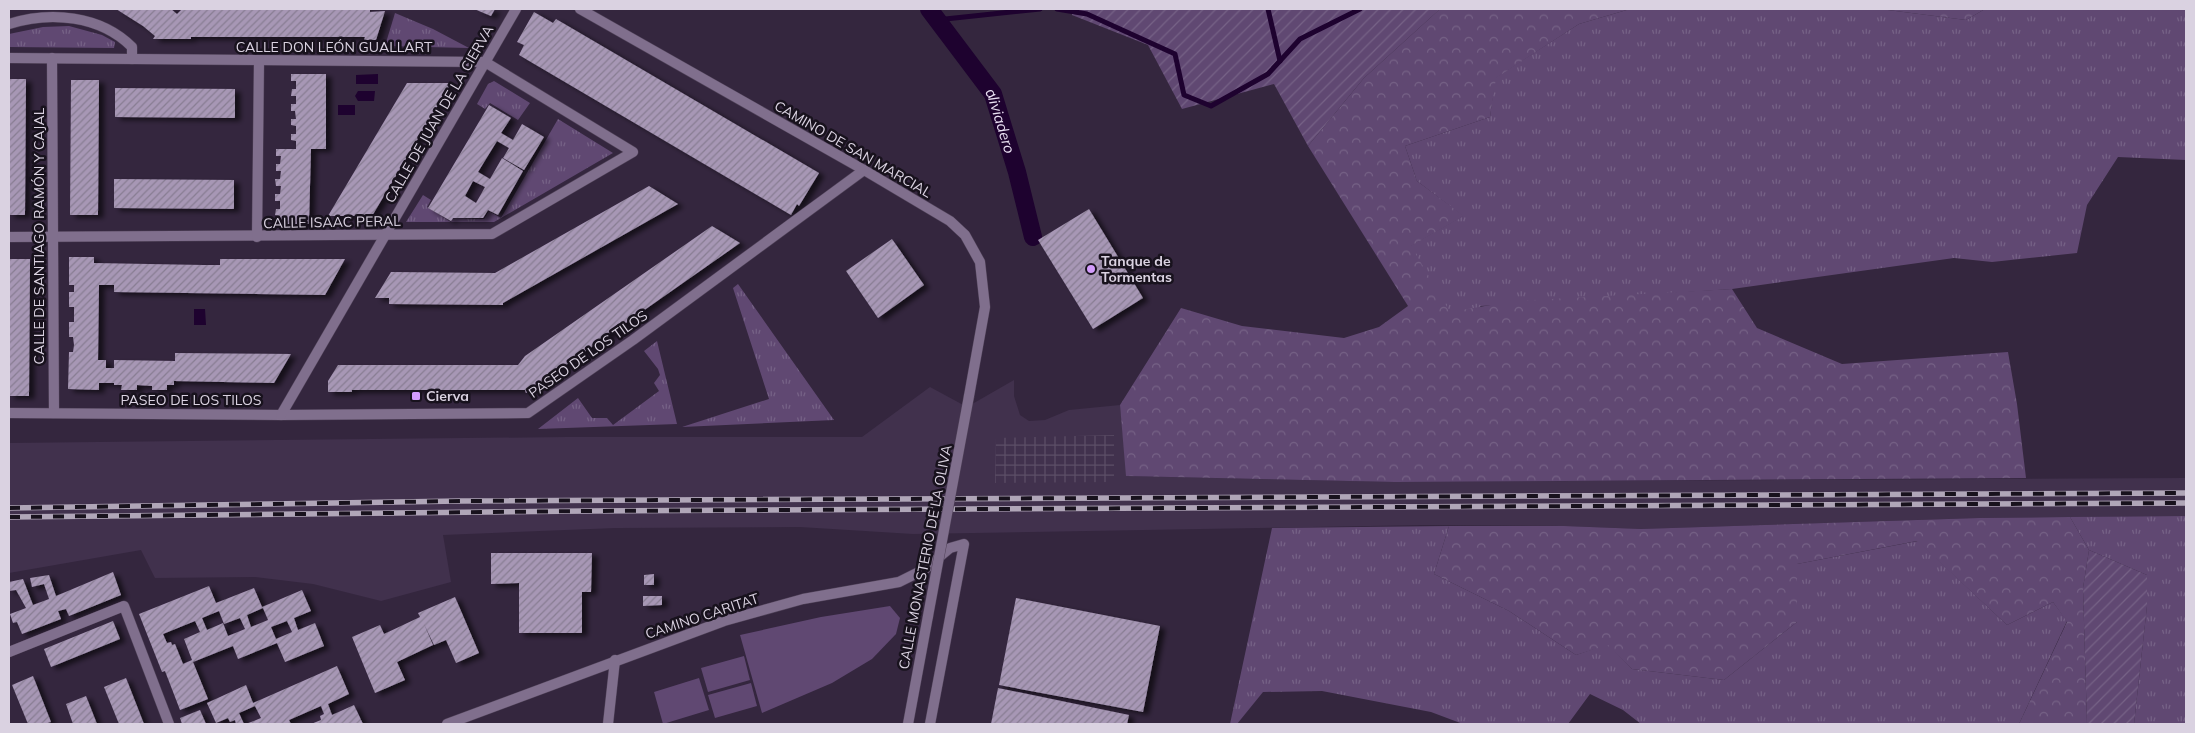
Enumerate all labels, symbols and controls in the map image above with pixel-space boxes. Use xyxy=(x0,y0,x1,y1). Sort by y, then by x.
street label: CALLE DE JUAN DE LA CIERVA xyxy=(381,21,498,206)
street label: CALLE DON LEÓN GUALLART xyxy=(236,38,433,56)
water label: aliviadero xyxy=(982,83,1020,156)
street label: CAMINO DE SAN MARCIAL xyxy=(771,97,935,202)
street label: CALLE DE SANTIAGO RAMÓN Y CAJAL xyxy=(30,107,48,364)
street label: CALLE ISAAC PERAL xyxy=(263,212,401,232)
place label: Tanque de Tormentas xyxy=(1101,252,1172,286)
marker: Tanque de Tormentas xyxy=(1085,263,1097,275)
street label: PASEO DE LOS TILOS xyxy=(525,306,651,402)
place label: Cierva xyxy=(426,387,469,405)
marker: Cierva xyxy=(410,390,422,402)
street label: PASEO DE LOS TILOS xyxy=(120,391,262,409)
street label: CALLE MONASTERIO DE LA OLIVA xyxy=(894,443,956,671)
street label: CAMINO CARITAT xyxy=(643,589,761,643)

